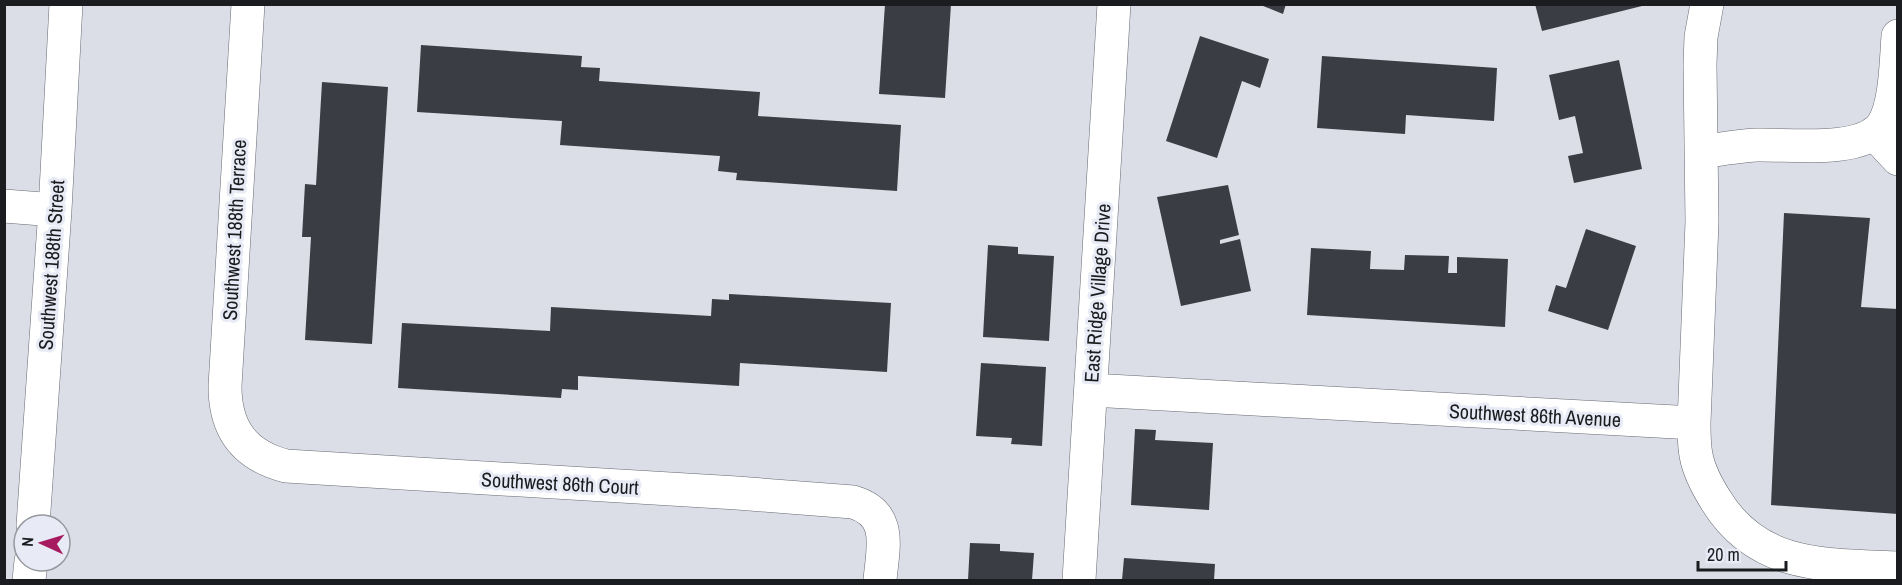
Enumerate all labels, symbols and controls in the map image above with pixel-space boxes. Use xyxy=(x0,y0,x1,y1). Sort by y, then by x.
street label: Southwest 188th Terrace xyxy=(216,139,252,321)
street label: Southwest 188th Street xyxy=(32,179,70,351)
street label: East Ridge Village Drive xyxy=(1077,203,1117,383)
street label: Southwest 86th Avenue xyxy=(1448,397,1622,433)
street label: Southwest 86th Court xyxy=(481,465,640,501)
north arrow xyxy=(12,513,72,573)
scale bar xyxy=(1698,534,1786,572)
text: N xyxy=(16,536,38,547)
text: 20 m xyxy=(1707,542,1740,567)

